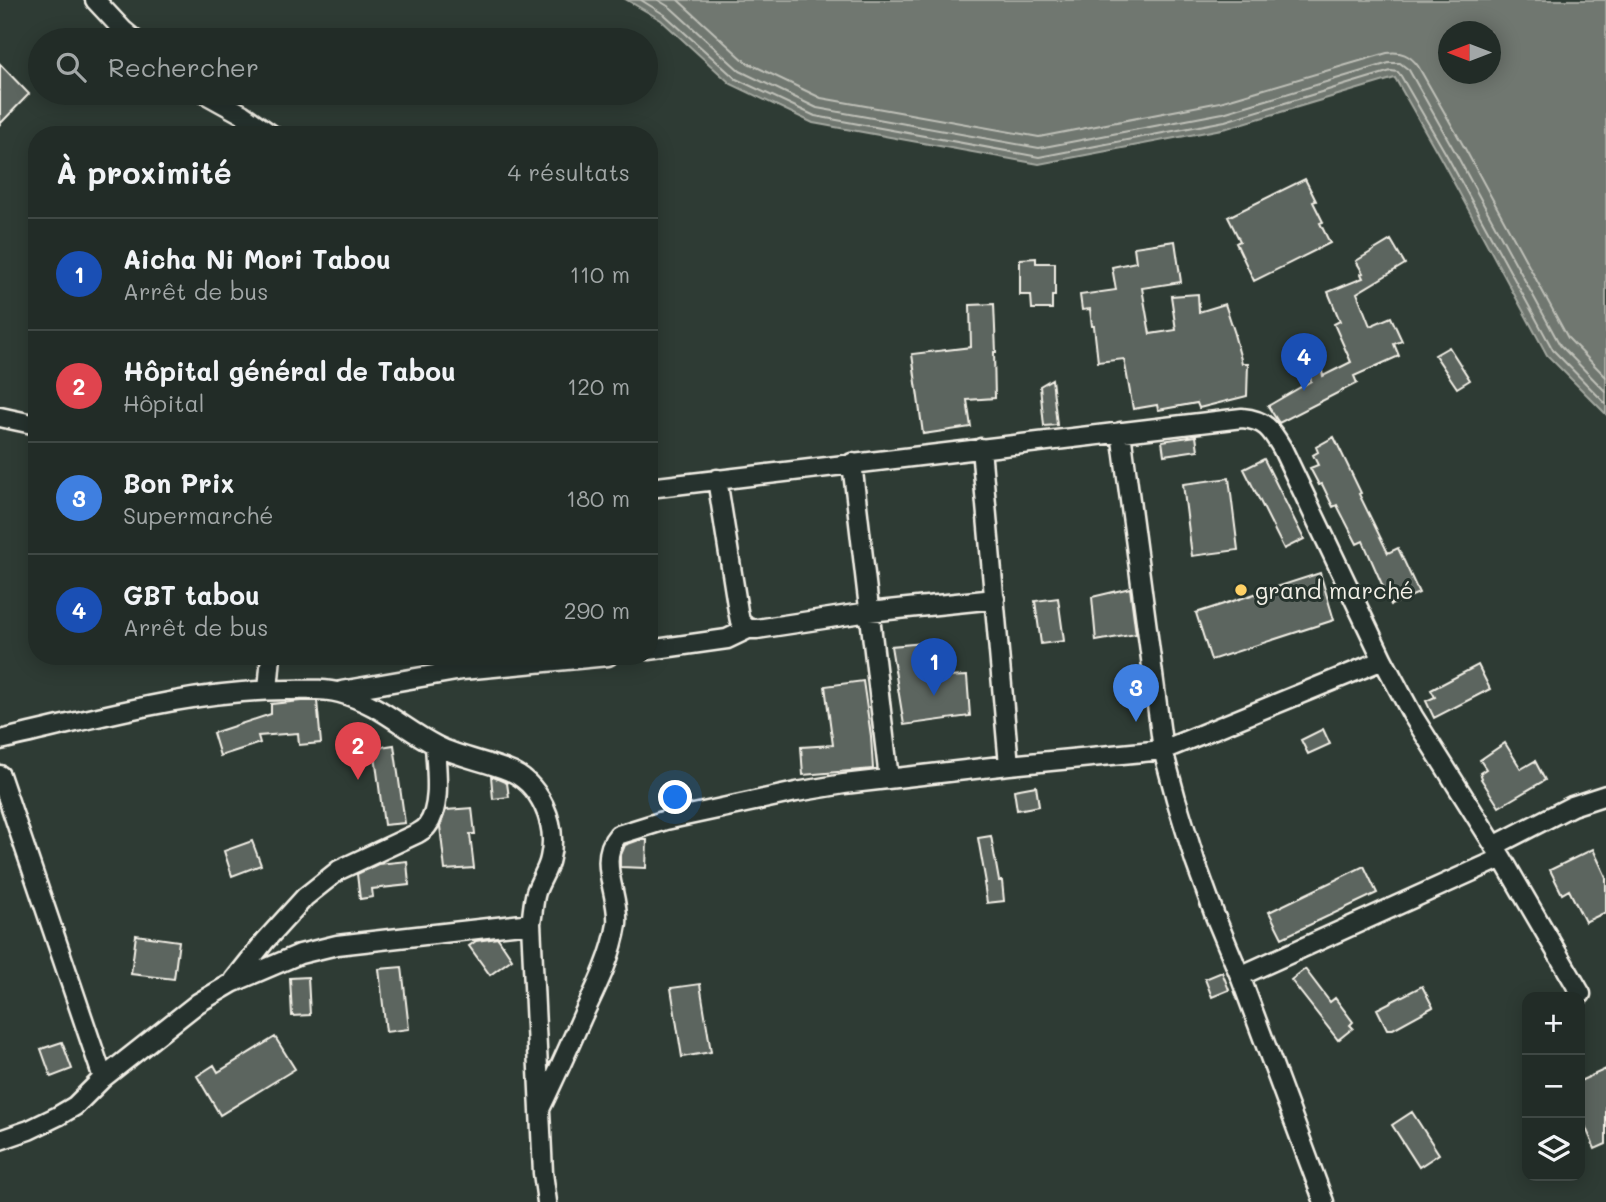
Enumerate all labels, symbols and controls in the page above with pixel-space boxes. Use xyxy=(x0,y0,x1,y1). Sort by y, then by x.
north arrow xyxy=(1438,21,1501,84)
search box xyxy=(28,28,658,105)
icon: search xyxy=(52,48,90,86)
text: Rechercher xyxy=(108,50,259,84)
text: À proximité xyxy=(56,152,232,192)
text: 4 résultats xyxy=(508,157,630,187)
text: Aicha Ni Mori Tabou xyxy=(123,242,391,276)
text: 1 xyxy=(74,259,84,289)
text: 110 m xyxy=(570,259,630,289)
text: Arrêt de bus xyxy=(123,276,268,306)
pin: 4 xyxy=(1281,333,1327,391)
text: Hôpital général de Tabou xyxy=(123,354,456,388)
text: 2 xyxy=(73,371,85,401)
text: 120 m xyxy=(567,371,630,401)
text: Hôpital xyxy=(123,388,205,418)
text: Bon Prix xyxy=(123,466,234,500)
text: 3 xyxy=(72,483,86,513)
text: 180 m xyxy=(566,483,630,513)
text: Supermarché xyxy=(123,500,273,530)
place label: grand marché xyxy=(1255,575,1414,605)
text: GBT tabou xyxy=(123,578,260,612)
marker: grand marché xyxy=(1233,582,1249,598)
text: 4 xyxy=(72,595,86,625)
text: 290 m xyxy=(564,595,630,625)
text: Arrêt de bus xyxy=(123,612,268,642)
pin: 1 xyxy=(911,638,957,696)
pin: 3 xyxy=(1113,664,1159,722)
pin: 2 xyxy=(335,722,381,780)
your location xyxy=(658,780,692,814)
map controls xyxy=(1522,992,1585,1181)
button: + xyxy=(1522,992,1585,1055)
button: − xyxy=(1522,1055,1585,1118)
button: layers xyxy=(1522,1118,1585,1181)

